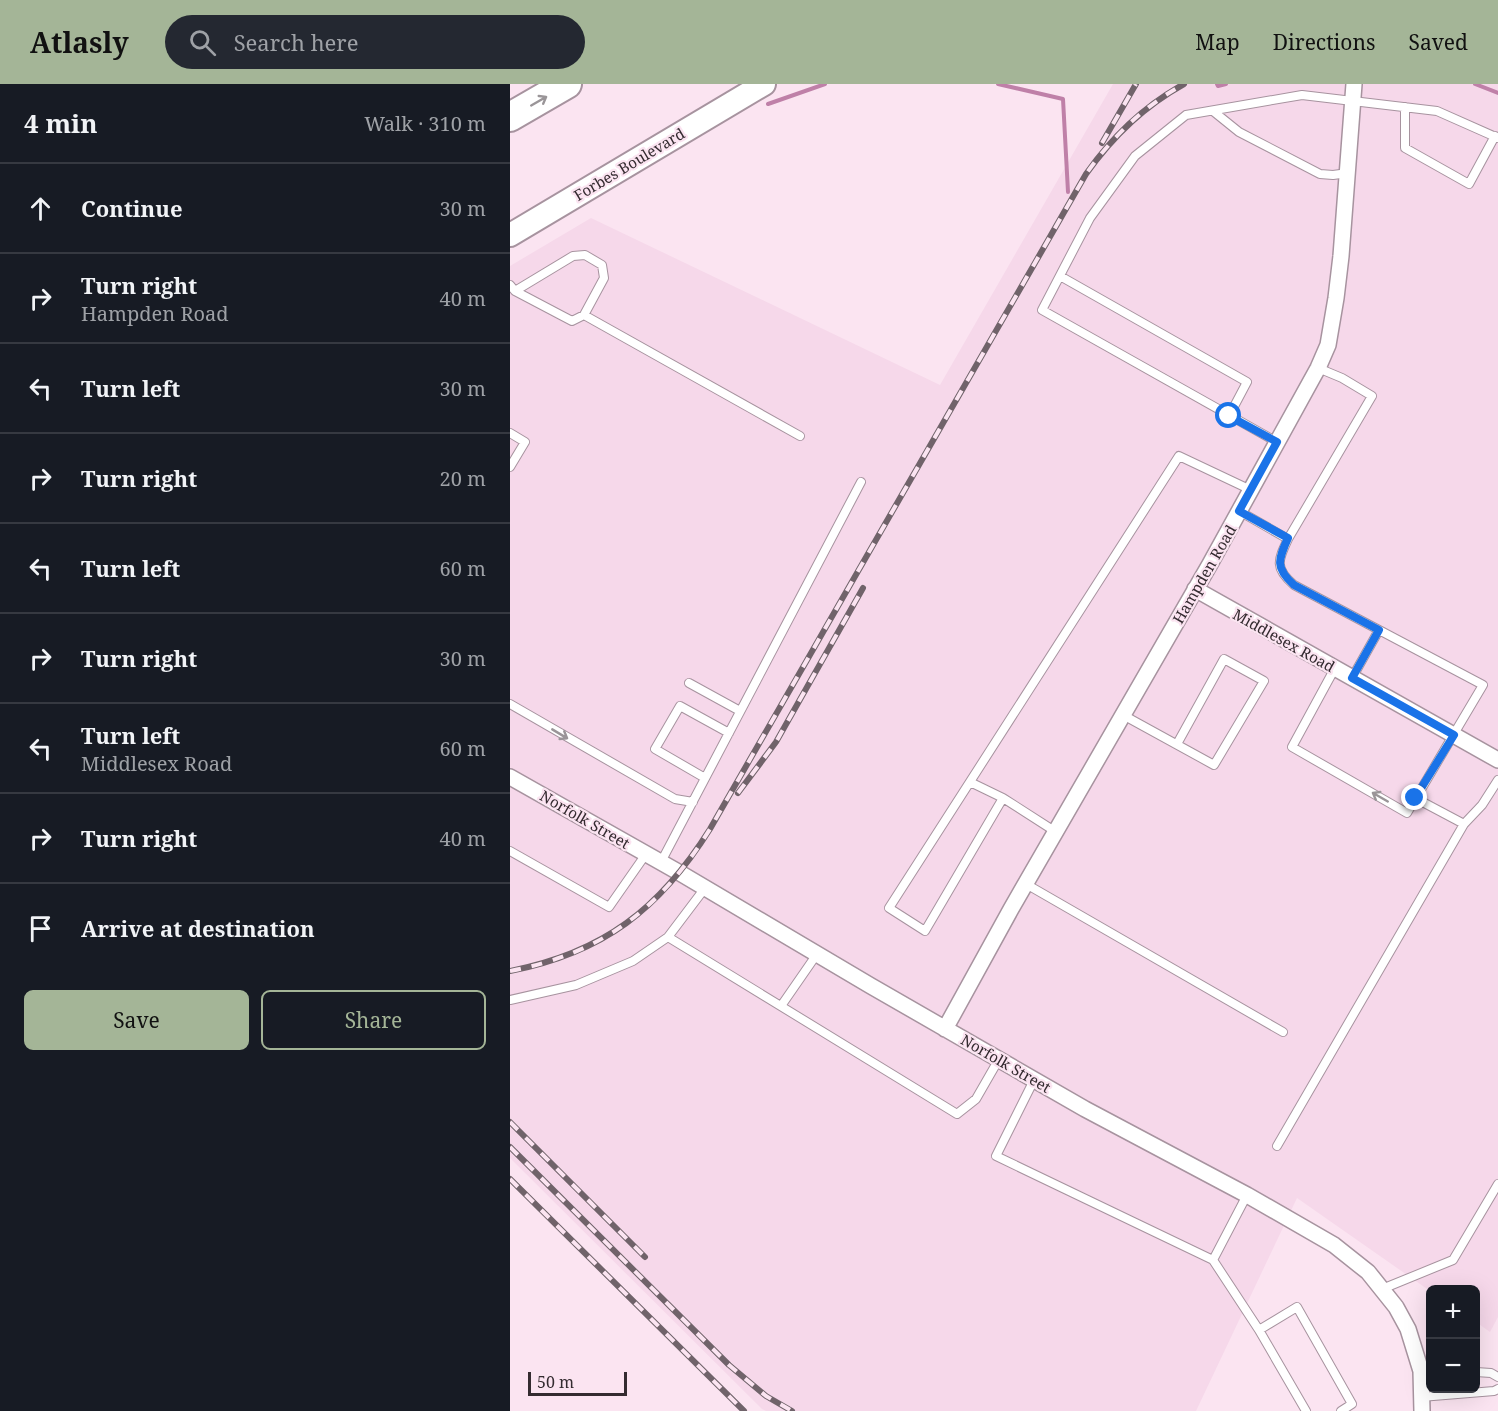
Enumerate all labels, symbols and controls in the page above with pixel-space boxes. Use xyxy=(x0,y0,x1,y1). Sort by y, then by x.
search box xyxy=(165,15,585,69)
text: Atlasly xyxy=(30,23,129,61)
icon: search xyxy=(186,26,219,59)
text: Search here xyxy=(234,27,359,57)
text: Map xyxy=(1195,28,1240,56)
text: Directions xyxy=(1273,28,1375,56)
text: Saved xyxy=(1408,28,1468,56)
one-way arrow xyxy=(530,94,547,106)
text: 4 min xyxy=(24,105,98,141)
text: Walk · 310 m xyxy=(364,110,486,137)
street label: Forbes Boulevard xyxy=(570,123,688,205)
icon: ahead xyxy=(24,192,57,225)
text: Continue xyxy=(81,193,183,223)
text: 30 m xyxy=(440,195,486,222)
text: Turn right xyxy=(81,270,197,300)
icon: right xyxy=(24,282,57,315)
text: 40 m xyxy=(440,285,486,312)
text: Hampden Road xyxy=(81,300,229,327)
icon: left xyxy=(24,372,57,405)
text: Turn left xyxy=(81,373,180,403)
text: 30 m xyxy=(440,375,486,402)
route start xyxy=(1215,402,1241,428)
icon: right xyxy=(24,462,57,495)
text: Turn right xyxy=(81,463,197,493)
text: 20 m xyxy=(440,465,486,492)
street label: Hampden Road xyxy=(1168,521,1240,627)
icon: left xyxy=(24,552,57,585)
text: Turn left xyxy=(81,553,180,583)
text: 60 m xyxy=(440,555,486,582)
street label: Middlesex Road xyxy=(1230,604,1338,676)
icon: right xyxy=(24,642,57,675)
text: Turn right xyxy=(81,643,197,673)
text: 30 m xyxy=(440,645,486,672)
text: Turn left xyxy=(81,720,180,750)
one-way arrow xyxy=(551,728,568,740)
icon: left xyxy=(24,732,57,765)
text: 60 m xyxy=(440,735,486,762)
text: Middlesex Road xyxy=(81,750,232,777)
route end xyxy=(1401,784,1427,810)
street label: Norfolk Street xyxy=(536,785,634,853)
one-way arrow xyxy=(1372,791,1389,803)
icon: right xyxy=(24,822,57,855)
text: Turn right xyxy=(81,823,197,853)
text: 40 m xyxy=(440,825,486,852)
icon: arrive xyxy=(24,912,57,945)
text: Arrive at destination xyxy=(81,913,315,943)
button: Save xyxy=(24,990,249,1050)
button: Share xyxy=(261,990,486,1050)
street label: Norfolk Street xyxy=(957,1029,1055,1097)
map controls xyxy=(1426,1285,1480,1393)
button: + xyxy=(1426,1285,1480,1339)
button: − xyxy=(1426,1339,1480,1393)
scale bar xyxy=(528,1369,627,1396)
text: 50 m xyxy=(537,1371,574,1393)

